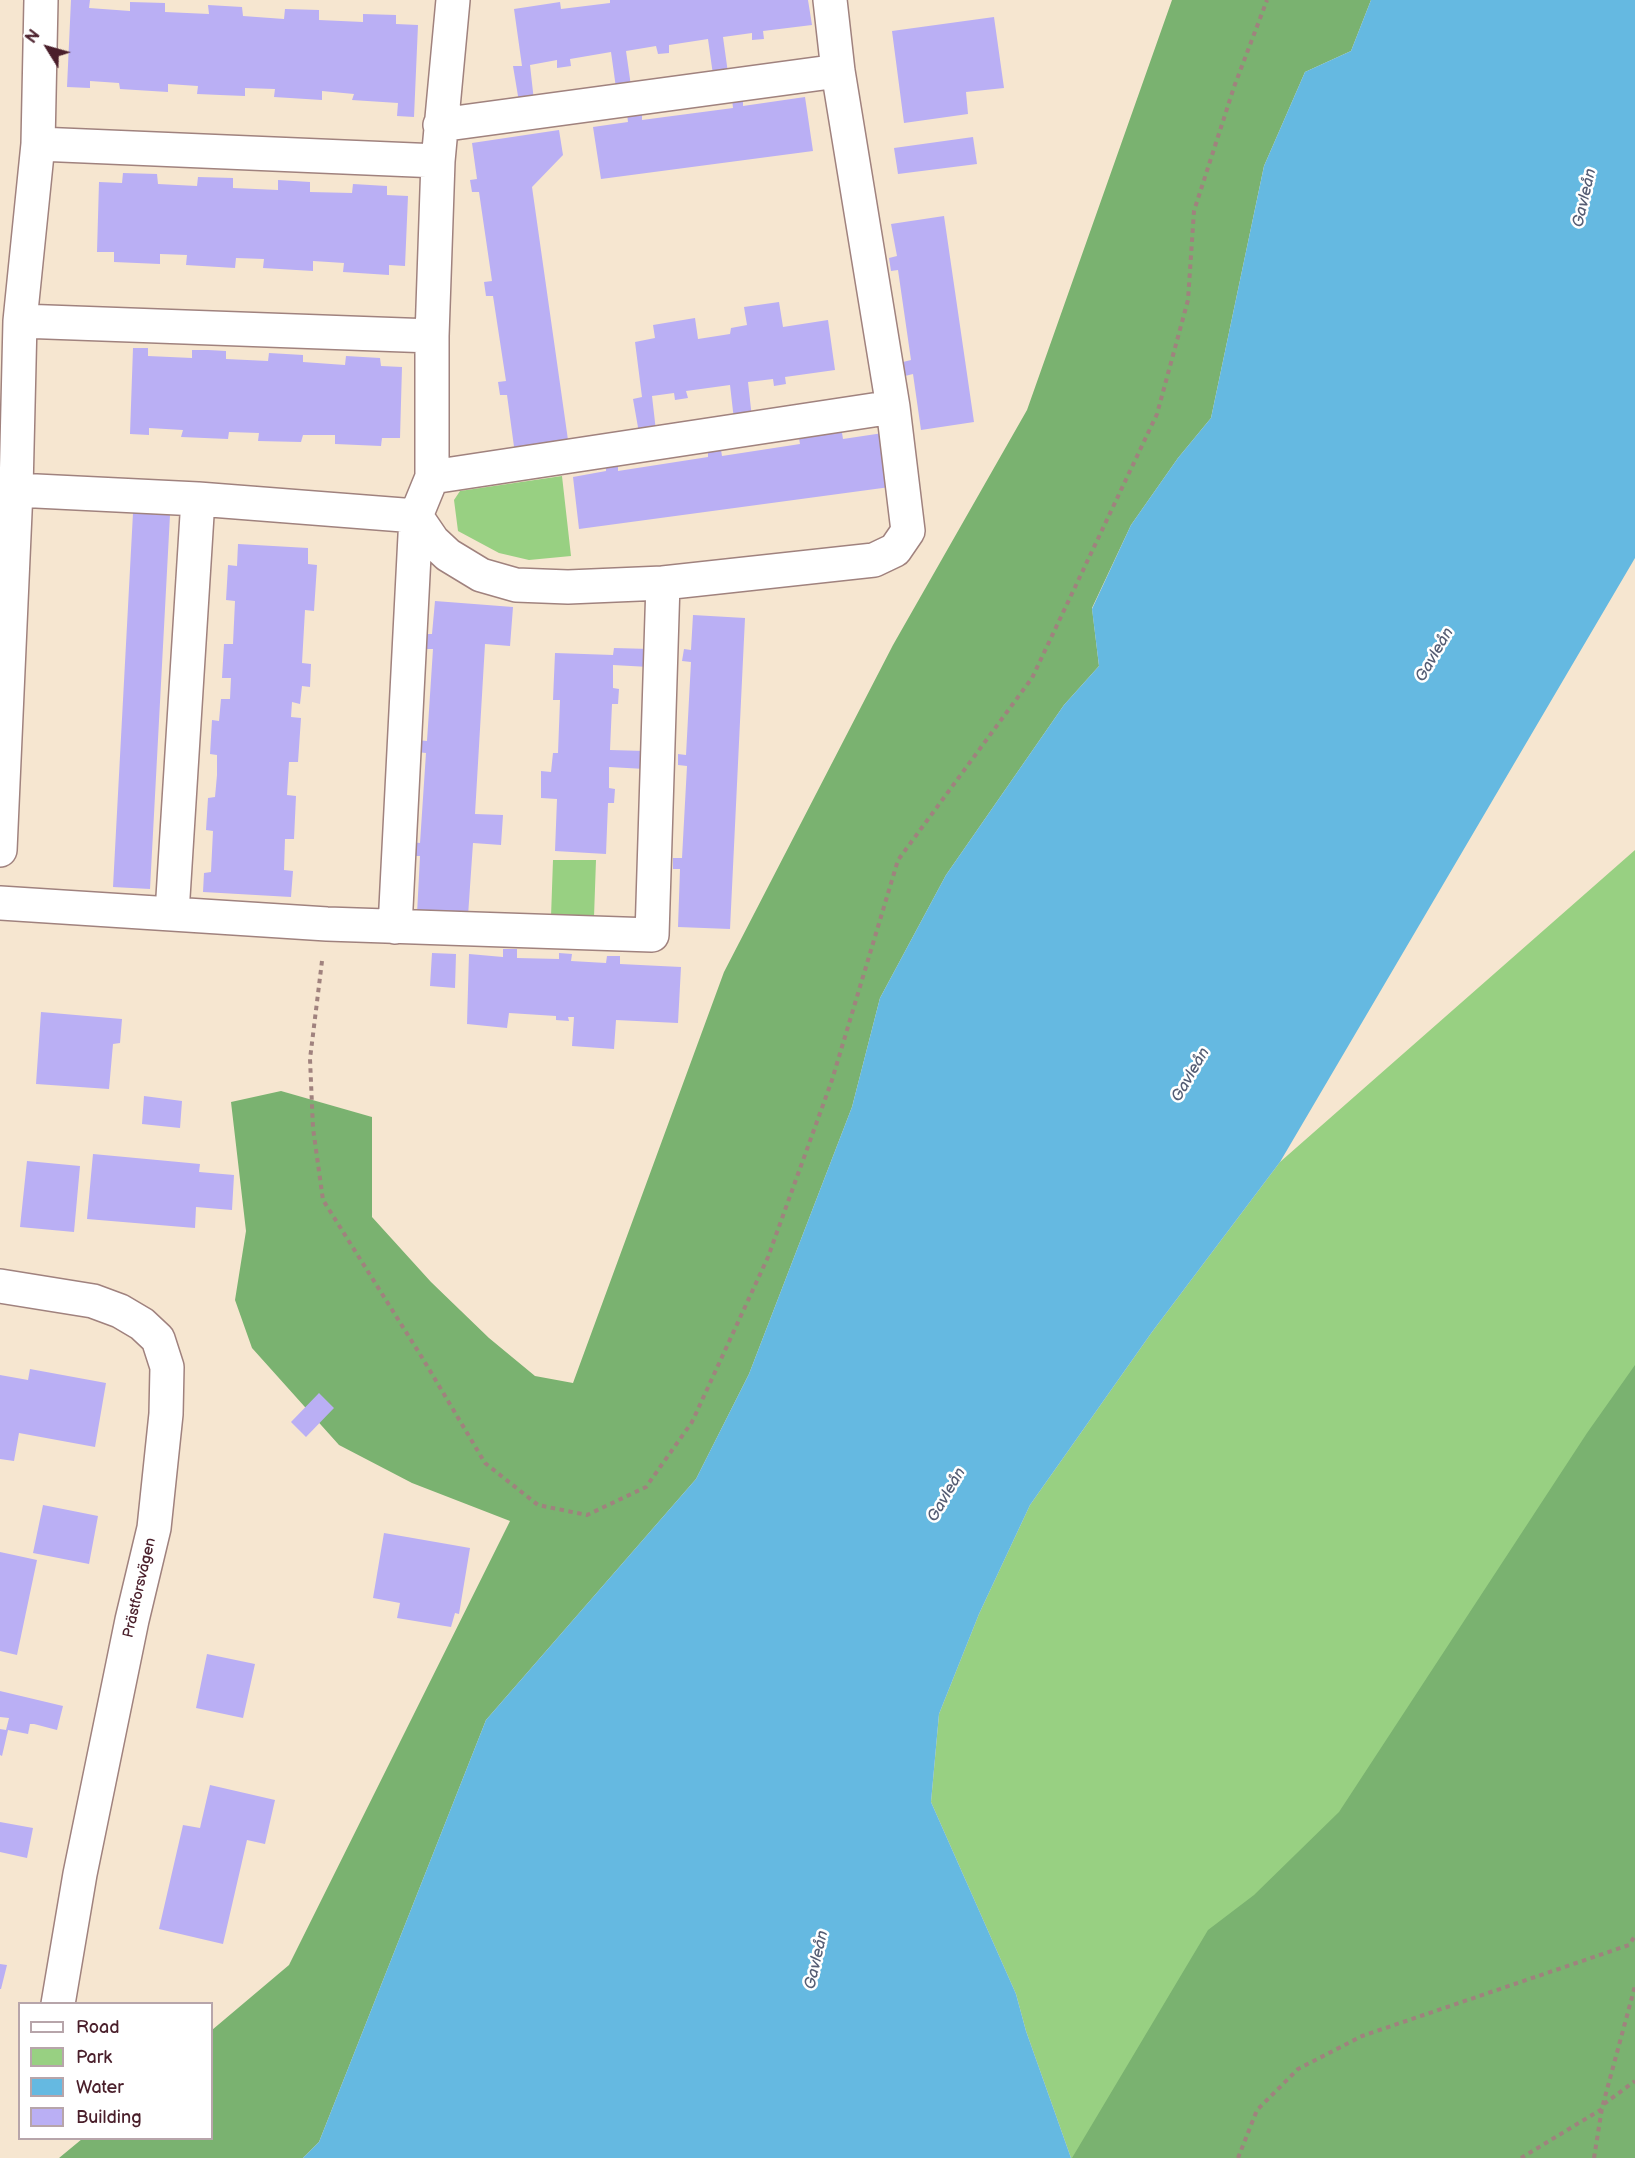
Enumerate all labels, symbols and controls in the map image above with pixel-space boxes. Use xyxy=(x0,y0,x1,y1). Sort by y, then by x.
north arrow xyxy=(18,18,78,78)
text: N xyxy=(22,26,44,47)
water label: Gavleån xyxy=(1569,167,1601,229)
water label: Gavleån xyxy=(1412,624,1458,686)
water label: Gavleån xyxy=(1168,1044,1214,1106)
water label: Gavleån xyxy=(924,1464,970,1526)
street label: Prästforsvägen xyxy=(120,1536,160,1640)
water label: Gavleån xyxy=(801,1929,833,1991)
legend xyxy=(18,2002,213,2140)
text: Road xyxy=(76,2017,120,2038)
text: Park xyxy=(76,2047,112,2068)
text: Water xyxy=(76,2077,124,2098)
text: Building xyxy=(76,2107,142,2128)

